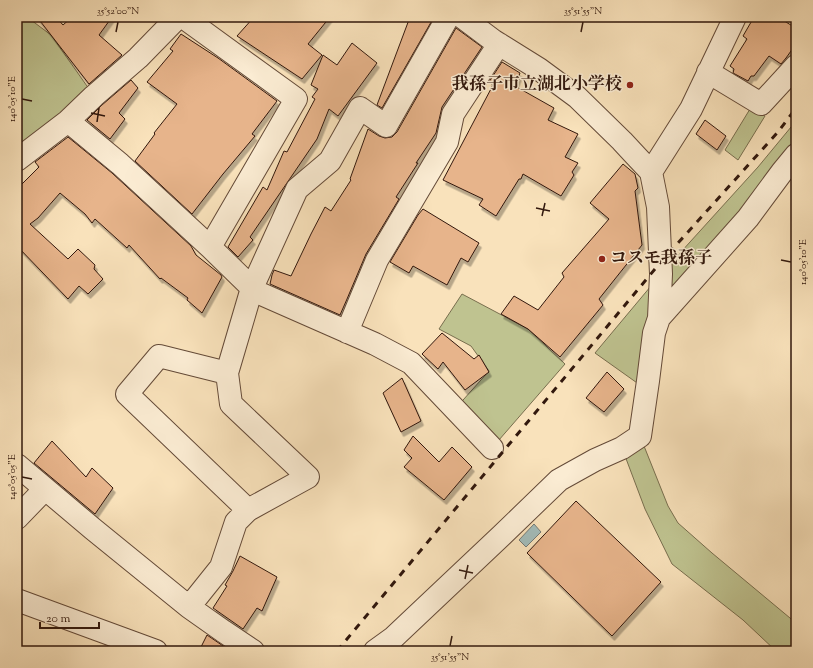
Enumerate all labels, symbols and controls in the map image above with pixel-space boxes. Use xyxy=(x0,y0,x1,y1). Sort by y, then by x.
text: 35°52'00"N xyxy=(97,4,139,19)
text: 35°51'55"N xyxy=(564,4,602,19)
place label: 我孫子市立湖北小学校 xyxy=(452,73,622,97)
text: 140°05'10"E xyxy=(5,76,20,122)
marker: 我孫子市立湖北小学校 xyxy=(625,80,635,90)
text: 140°05'10"E xyxy=(796,239,811,285)
place label: コスモ我孫子 xyxy=(610,247,712,271)
marker: コスモ我孫子 xyxy=(597,254,607,264)
text: 140°05'05"E xyxy=(5,454,20,500)
scale bar xyxy=(40,604,99,630)
text: 20 m xyxy=(46,610,71,628)
text: 35°51'55"N xyxy=(431,650,469,665)

